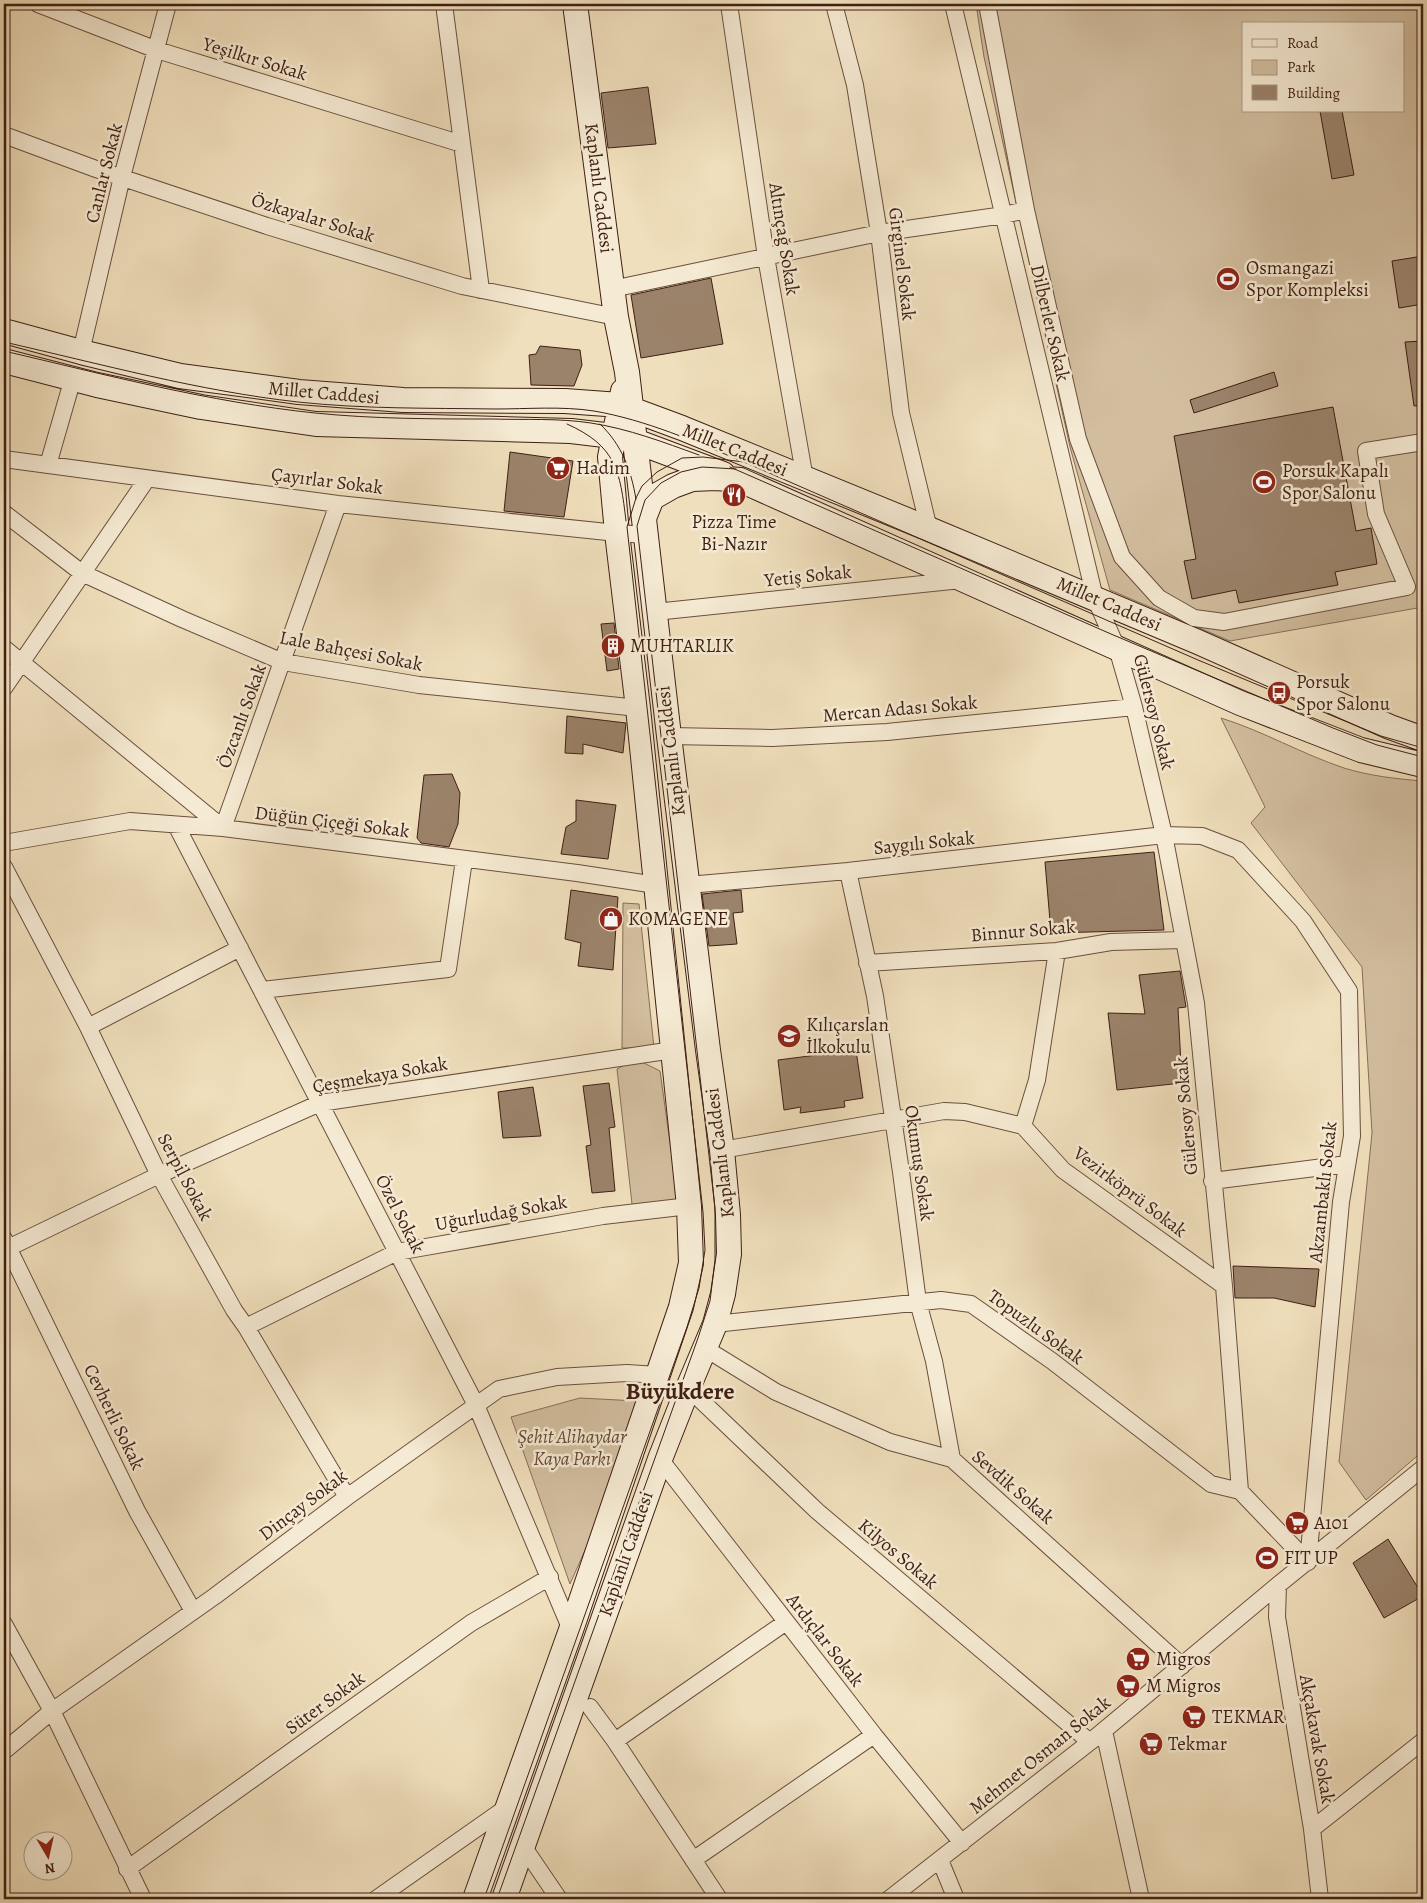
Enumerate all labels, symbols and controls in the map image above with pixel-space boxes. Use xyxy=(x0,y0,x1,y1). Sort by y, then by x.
legend xyxy=(1242,22,1404,112)
street label: Yeşilkır Sokak xyxy=(199,30,311,87)
text: Road xyxy=(1287,33,1319,53)
text: Park xyxy=(1287,57,1316,77)
text: Building xyxy=(1287,83,1340,103)
street label: Canlar Sokak xyxy=(79,120,129,226)
street label: Kaplanlı Caddesi xyxy=(578,121,620,255)
street label: Altınçağ Sokak xyxy=(762,180,806,298)
street label: Özkayalar Sokak xyxy=(248,187,378,249)
street label: Girginel Sokak xyxy=(882,206,922,323)
place label: Osmangazi Spor Kompleksi xyxy=(1246,255,1369,303)
street label: Dilberler Sokak xyxy=(1024,262,1076,385)
sports icon: Osmangazi Spor Kompleksi xyxy=(1215,266,1241,292)
street label: Millet Caddesi xyxy=(267,375,381,411)
street label: Millet Caddesi xyxy=(678,417,792,483)
supermarket icon: Hadim xyxy=(545,455,571,481)
place label: Hadim xyxy=(576,455,630,481)
place label: Porsuk Kapalı Spor Salonu xyxy=(1282,458,1389,506)
street label: Çayırlar Sokak xyxy=(270,461,385,501)
sports icon: Porsuk Kapalı Spor Salonu xyxy=(1251,469,1277,495)
restaurant icon: Pizza Time Bi-Nazır xyxy=(721,482,747,508)
place label: Pizza Time Bi-Nazır xyxy=(691,509,777,557)
street label: Yetiş Sokak xyxy=(762,558,853,594)
street label: Millet Caddesi xyxy=(1052,570,1166,638)
street label: Lale Bahçesi Sokak xyxy=(277,624,425,678)
building icon: MUHTARLIK xyxy=(600,633,626,659)
place label: MUHTARLIK xyxy=(630,633,734,659)
street label: Gülersoy Sokak xyxy=(1127,651,1181,773)
street label: Özcanlı Sokak xyxy=(211,660,273,772)
place label: Porsuk Spor Salonu xyxy=(1296,669,1391,717)
bus stop icon: Porsuk Spor Salonu xyxy=(1266,680,1292,706)
street label: Kaplanlı Caddesi xyxy=(650,684,692,818)
street label: Mercan Adası Sokak xyxy=(821,689,979,729)
street label: Düğün Çiçeği Sokak xyxy=(253,800,411,844)
street label: Saygılı Sokak xyxy=(872,825,976,861)
shop icon: KOMAGENE xyxy=(598,906,624,932)
place label: KOMAGENE xyxy=(628,906,729,932)
street label: Binnur Sokak xyxy=(969,913,1077,949)
place label: Kılıçarslan İlkokulu xyxy=(806,1012,889,1060)
school or university icon: Kılıçarslan İlkokulu xyxy=(776,1023,802,1049)
street label: Çeşmekaya Sokak xyxy=(310,1050,450,1100)
street label: Gülersoy Sokak xyxy=(1168,1055,1204,1176)
street label: Kaplanlı Caddesi xyxy=(699,1086,741,1220)
street label: Okumuş Sokak xyxy=(898,1103,940,1223)
street label: Akzambaklı Sokak xyxy=(1303,1120,1343,1265)
street label: Serpil Sokak xyxy=(151,1129,219,1226)
street label: Vezirköprü Sokak xyxy=(1067,1140,1193,1244)
street label: Özel Sokak xyxy=(369,1170,431,1258)
street label: Uğurludağ Sokak xyxy=(433,1188,570,1237)
street label: Topuzlu Sokak xyxy=(983,1283,1090,1371)
street label: Cevherli Sokak xyxy=(77,1360,151,1475)
district label: Büyükdere xyxy=(625,1375,735,1407)
park label: Şehit Alihaydar Kaya Parkı xyxy=(517,1424,628,1472)
street label: Sevdik Sokak xyxy=(966,1444,1060,1531)
street label: Dinçay Sokak xyxy=(254,1463,353,1547)
street label: Kaplanlı Caddesi xyxy=(592,1488,660,1620)
supermarket icon: A101 xyxy=(1284,1510,1310,1536)
place label: A101 xyxy=(1313,1510,1349,1536)
street label: Kilyos Sokak xyxy=(852,1513,944,1596)
sports icon: FIT UP xyxy=(1254,1545,1280,1571)
place label: FIT UP xyxy=(1284,1545,1338,1571)
street label: Ardıçlar Sokak xyxy=(780,1587,870,1693)
supermarket icon: Migros xyxy=(1125,1646,1151,1672)
place label: Migros xyxy=(1156,1646,1211,1672)
street label: Süter Sokak xyxy=(280,1665,371,1741)
street label: Akçakavak Sokak xyxy=(1293,1671,1341,1806)
supermarket icon: M Migros xyxy=(1115,1673,1141,1699)
place label: M Migros xyxy=(1146,1673,1221,1699)
street label: Mehmet Osman Sokak xyxy=(964,1690,1117,1820)
supermarket icon: TEKMAR xyxy=(1181,1704,1207,1730)
place label: TEKMAR xyxy=(1212,1704,1285,1730)
supermarket icon: Tekmar xyxy=(1138,1731,1164,1757)
place label: Tekmar xyxy=(1168,1731,1227,1757)
north arrow xyxy=(22,1830,72,1880)
text: N xyxy=(43,1858,56,1879)

